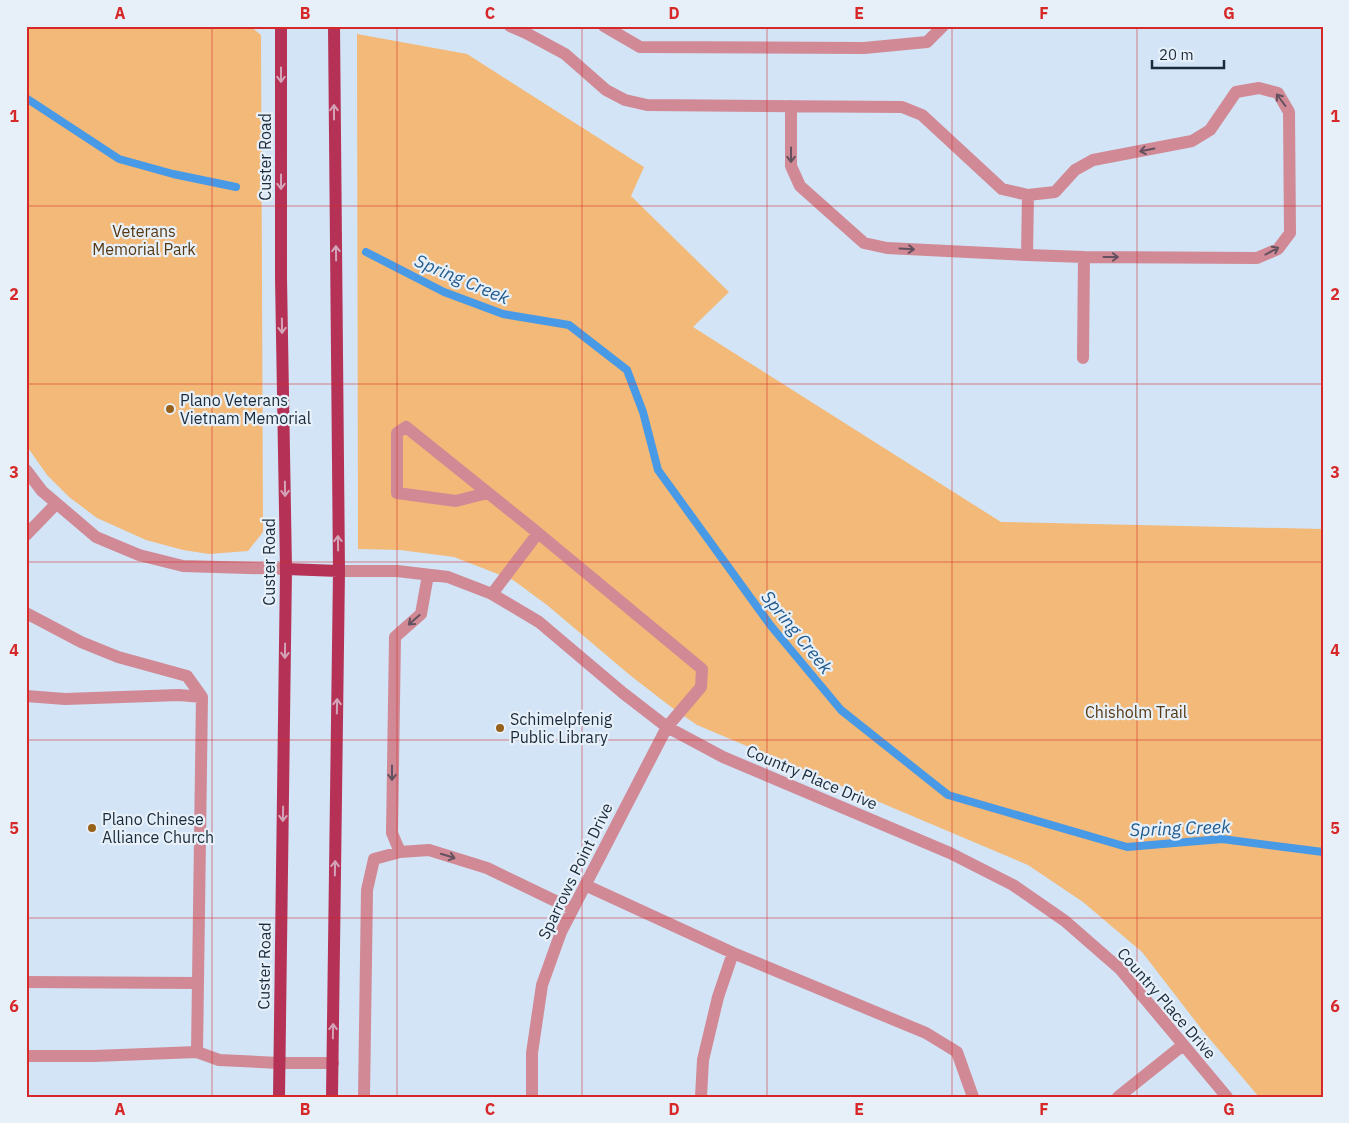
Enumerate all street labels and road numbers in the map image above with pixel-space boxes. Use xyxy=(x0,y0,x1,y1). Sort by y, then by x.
street label: Custer Road xyxy=(255,113,275,201)
street label: Custer Road xyxy=(259,518,279,606)
street label: Country Place Drive xyxy=(743,740,881,814)
street label: Sparrows Point Drive xyxy=(533,799,617,943)
street label: Custer Road xyxy=(253,922,275,1010)
street label: Country Place Drive xyxy=(1113,943,1221,1063)

